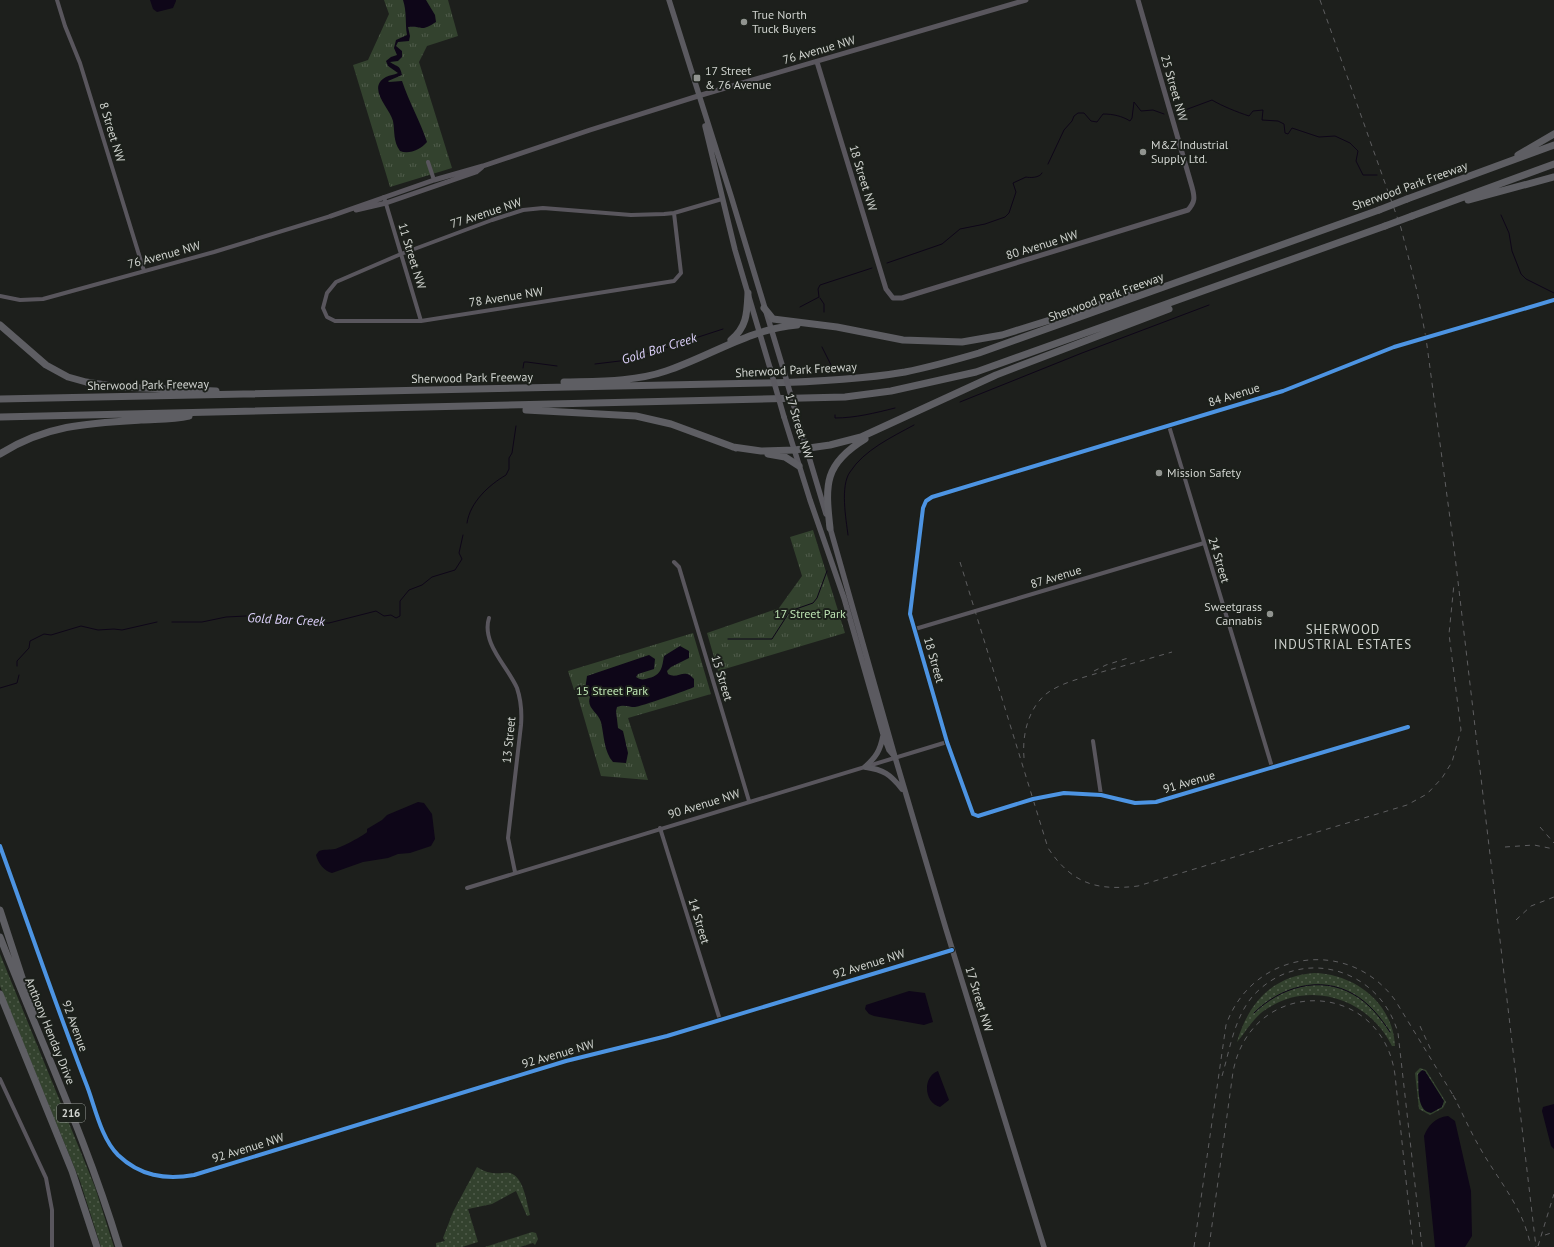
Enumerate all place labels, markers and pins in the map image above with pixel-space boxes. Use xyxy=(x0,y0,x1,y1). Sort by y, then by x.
place label: True North Truck Buyers xyxy=(752,7,816,36)
marker: True North Truck Buyers xyxy=(739,17,749,27)
place label: 17 Street & 76 Avenue xyxy=(705,63,771,92)
marker: 17 Street & 76 Avenue xyxy=(692,73,702,83)
place label: M&Z Industrial Supply Ltd. xyxy=(1151,137,1229,166)
marker: M&Z Industrial Supply Ltd. xyxy=(1138,147,1148,157)
place label: Mission Safety xyxy=(1167,465,1241,480)
marker: Mission Safety xyxy=(1154,468,1164,478)
place label: Sweetgrass Cannabis xyxy=(1204,599,1262,628)
marker: Sweetgrass Cannabis xyxy=(1265,609,1275,619)

